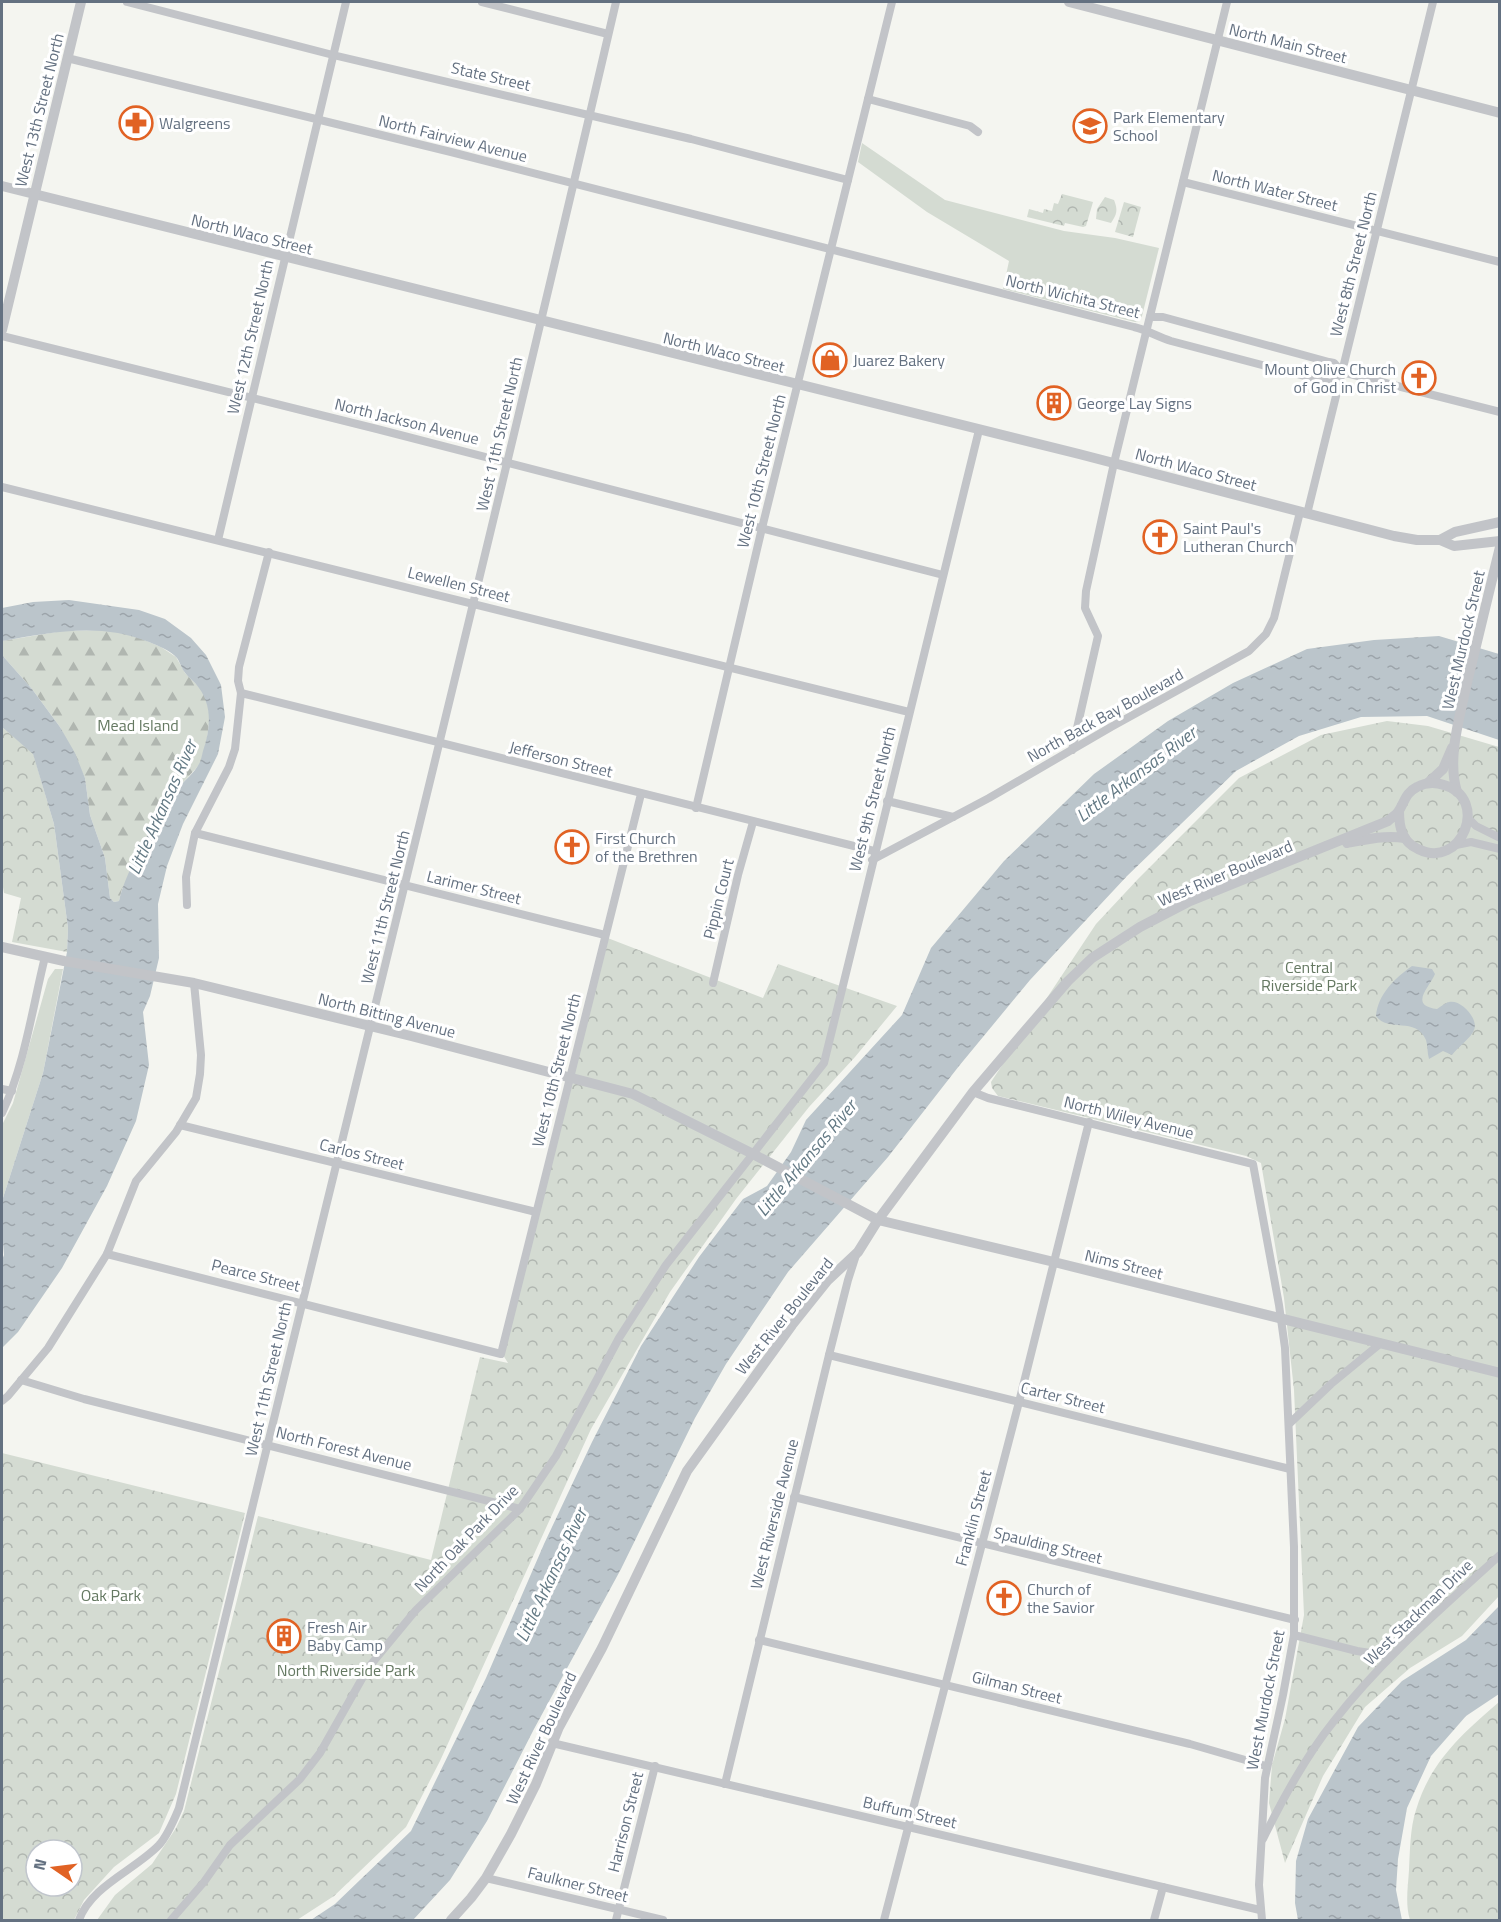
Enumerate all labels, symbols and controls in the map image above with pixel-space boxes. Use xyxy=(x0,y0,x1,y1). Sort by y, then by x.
street label: North Main Street xyxy=(1227,17,1350,69)
street label: West 13th Street North xyxy=(8,31,70,189)
street label: State Street xyxy=(449,55,533,97)
pharmacy icon: Walgreens xyxy=(118,105,154,141)
place label: Park Elementary School xyxy=(1113,105,1225,147)
street label: North Fairview Avenue xyxy=(376,108,530,168)
school or university icon: Park Elementary School xyxy=(1072,108,1108,144)
place label: Walgreens xyxy=(159,111,230,135)
street label: North Water Street xyxy=(1210,163,1341,217)
street label: West 8th Street North xyxy=(1323,189,1383,339)
street label: North Waco Street xyxy=(189,207,316,261)
street label: West 12th Street North xyxy=(221,257,279,417)
street label: North Wichita Street xyxy=(1003,268,1143,324)
street label: North Waco Street xyxy=(661,325,788,379)
shop icon: Juarez Bakery xyxy=(812,342,848,378)
place label: Juarez Bakery xyxy=(853,348,945,372)
street label: West 11th Street North xyxy=(470,354,528,514)
place label: Mount Olive Church of God in Christ xyxy=(1264,357,1396,399)
church icon: Mount Olive Church of God in Christ xyxy=(1401,360,1437,396)
building icon: George Lay Signs xyxy=(1036,385,1072,421)
street label: North Jackson Avenue xyxy=(332,391,482,451)
place label: George Lay Signs xyxy=(1077,391,1192,415)
street label: West 10th Street North xyxy=(730,392,792,550)
street label: North Waco Street xyxy=(1133,441,1260,497)
place label: Saint Paul's Lutheran Church xyxy=(1183,516,1294,558)
church icon: Saint Paul's Lutheran Church xyxy=(1142,519,1178,555)
street label: Lewellen Street xyxy=(405,560,513,608)
street label: West Murdock Street xyxy=(1435,568,1491,712)
street label: North Back Bay Boulevard xyxy=(1022,662,1188,768)
park label: Mead Island xyxy=(97,713,179,737)
water label: Little Arkansas River xyxy=(1070,718,1204,828)
street label: West 9th Street North xyxy=(842,724,902,874)
water label: Little Arkansas River xyxy=(120,733,205,879)
street label: Jefferson Street xyxy=(507,735,616,784)
place label: First Church of the Brethren xyxy=(595,826,698,868)
street label: West 11th Street North xyxy=(354,828,416,986)
church icon: First Church of the Brethren xyxy=(554,829,590,865)
street label: West River Boulevard xyxy=(1154,834,1296,912)
street label: Pippin Court xyxy=(696,856,740,942)
street label: Larimer Street xyxy=(424,864,524,910)
park label: Central Riverside Park xyxy=(1261,955,1357,997)
street label: North Bitting Avenue xyxy=(316,986,458,1044)
street label: West 10th Street North xyxy=(525,991,587,1149)
street label: North Wiley Avenue xyxy=(1062,1089,1196,1145)
water label: Little Arkansas River xyxy=(749,1092,864,1222)
street label: Carlos Street xyxy=(317,1132,407,1176)
street label: Nims Street xyxy=(1082,1243,1166,1285)
street label: Pearce Street xyxy=(209,1252,303,1298)
street label: West River Boulevard xyxy=(729,1252,839,1380)
street label: West 11th Street North xyxy=(239,1299,297,1459)
street label: Carter Street xyxy=(1018,1375,1108,1419)
street label: North Forest Avenue xyxy=(274,1420,414,1476)
street label: West Riverside Avenue xyxy=(744,1436,804,1592)
street label: Franklin Street xyxy=(949,1467,997,1569)
street label: North Oak Park Drive xyxy=(408,1479,524,1597)
water label: Little Arkansas River xyxy=(508,1502,595,1646)
street label: Spaulding Street xyxy=(991,1520,1105,1570)
street label: West Stackman Drive xyxy=(1358,1553,1478,1671)
place label: Church of the Savior xyxy=(1027,1577,1095,1619)
church icon: Church of the Savior xyxy=(986,1580,1022,1616)
park label: Oak Park xyxy=(81,1583,142,1607)
place label: Fresh Air Baby Camp xyxy=(307,1615,383,1657)
building icon: Fresh Air Baby Camp xyxy=(266,1618,302,1654)
street label: West Murdock Street xyxy=(1240,1628,1290,1772)
park label: North Riverside Park xyxy=(277,1658,416,1682)
street label: Gilman Street xyxy=(970,1664,1065,1710)
street label: West River Boulevard xyxy=(500,1667,582,1809)
street label: Harrison Street xyxy=(601,1769,649,1875)
street label: Buffum Street xyxy=(861,1790,960,1835)
north arrow xyxy=(24,1838,84,1898)
text: N xyxy=(26,1856,52,1873)
street label: Faulkner Street xyxy=(525,1860,631,1908)

